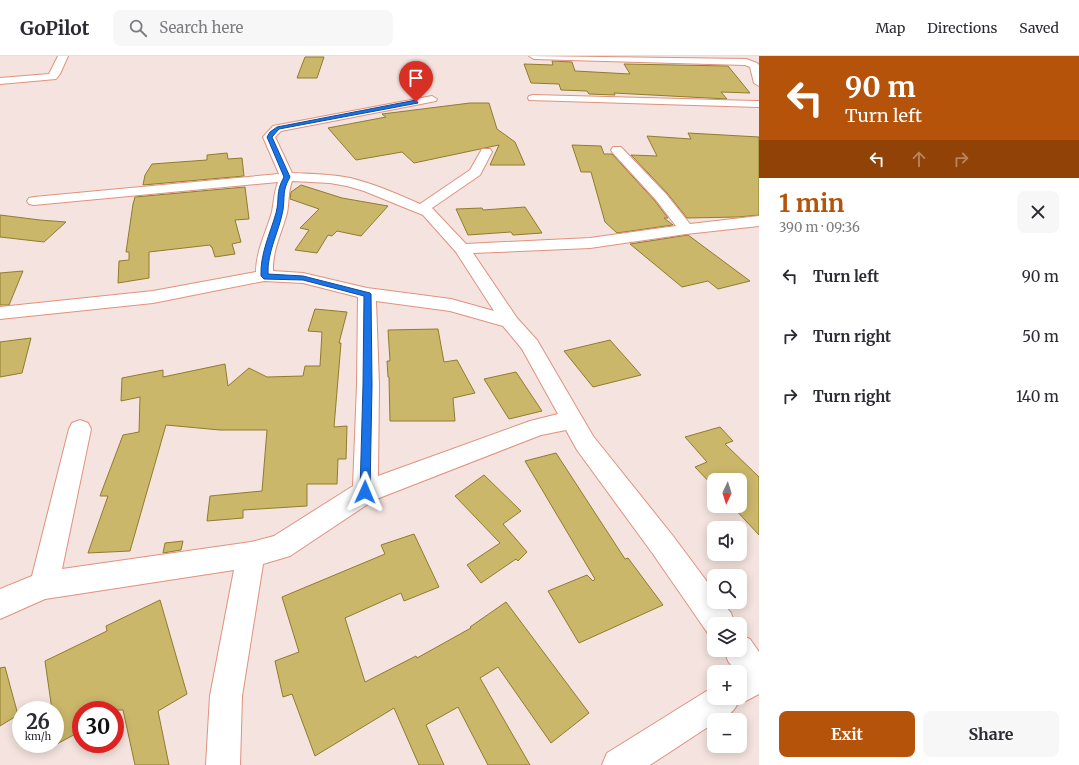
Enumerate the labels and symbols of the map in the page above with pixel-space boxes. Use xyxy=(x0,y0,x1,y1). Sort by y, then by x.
pin xyxy=(399,61,433,102)
position arrow xyxy=(344,471,386,513)
north arrow xyxy=(707,473,747,513)
speed limit sign: 30 xyxy=(72,701,124,753)

